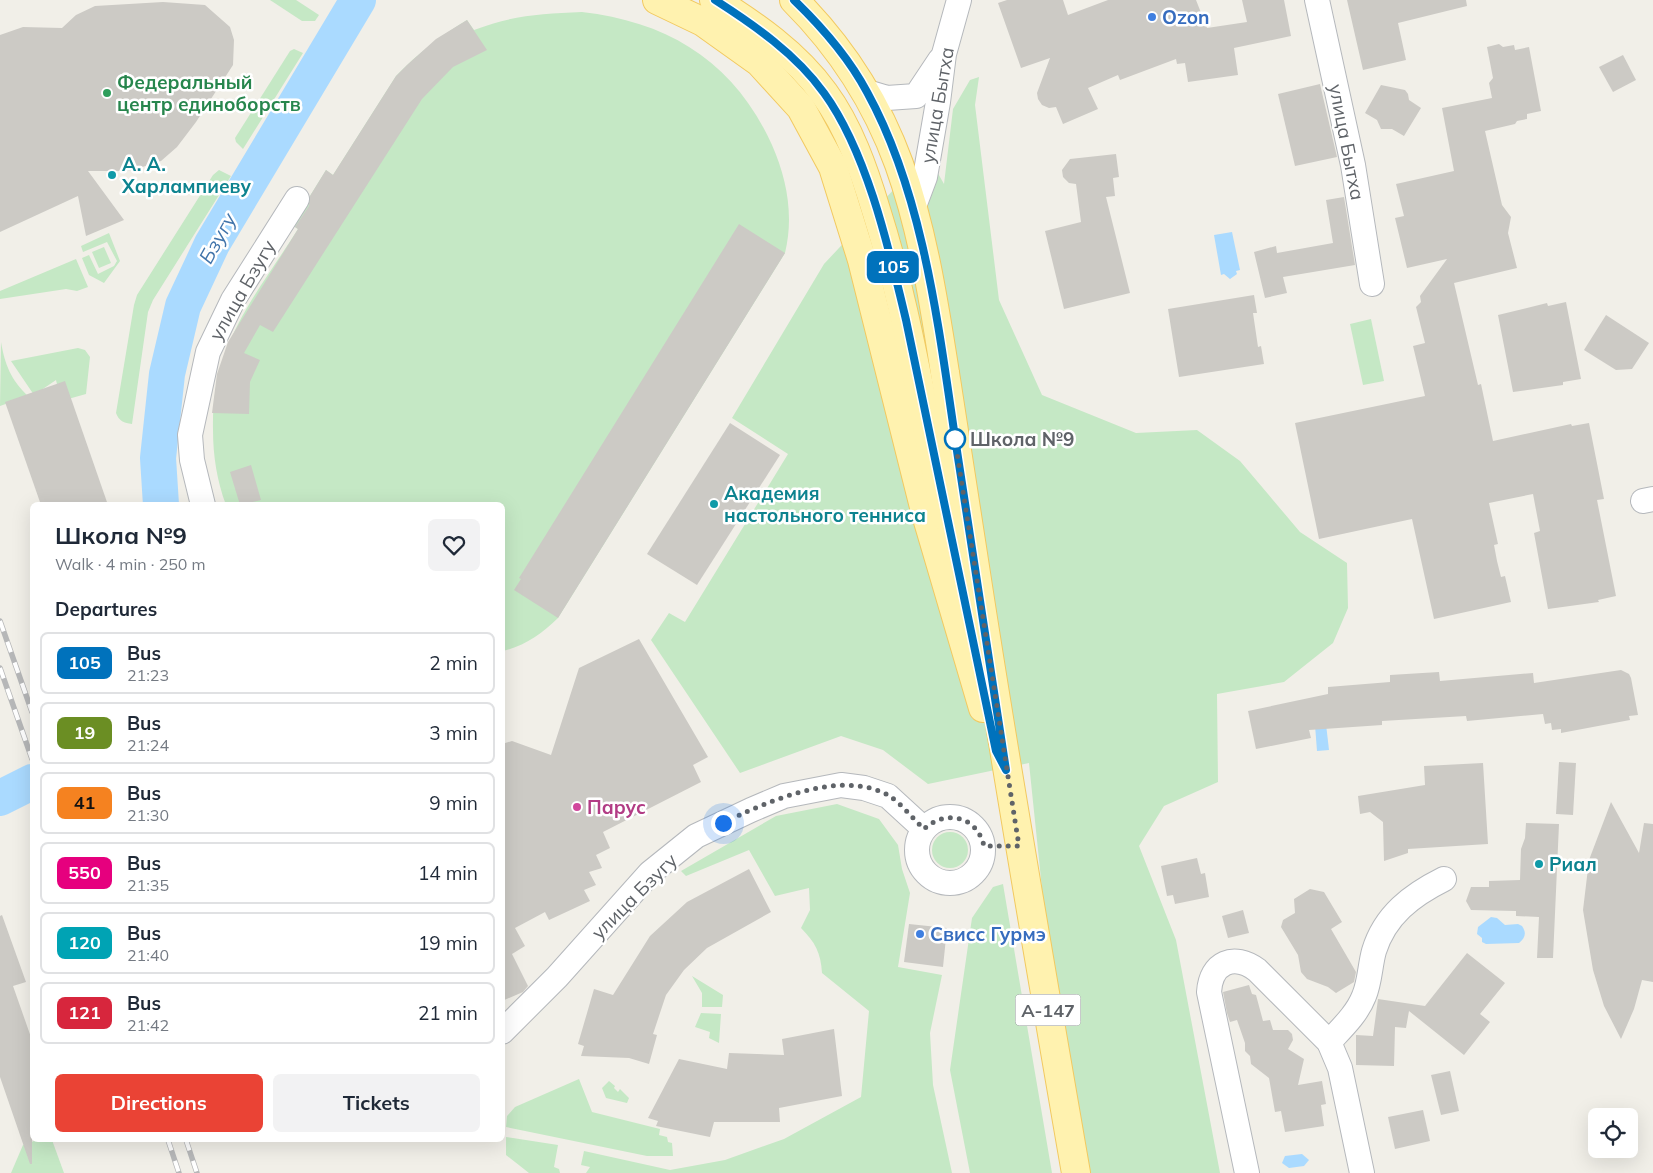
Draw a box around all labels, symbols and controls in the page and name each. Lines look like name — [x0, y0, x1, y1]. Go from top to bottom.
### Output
place label: Ozon — [1162, 5, 1209, 29]
marker: Ozon — [1146, 11, 1158, 23]
street label: улица Бытха — [915, 45, 959, 165]
place label: Федеральный центр единоборств — [117, 70, 301, 116]
street label: улица Бытха — [1324, 82, 1370, 202]
marker: Федеральный центр единоборств — [101, 87, 113, 99]
place label: А. А. Харлампиеву — [121, 152, 252, 198]
marker: А. А. Харлампиеву — [106, 169, 118, 181]
water label: Бзугу — [193, 207, 242, 268]
street label: улица Бзугу — [204, 236, 280, 344]
line badge: 105 — [864, 251, 922, 283]
text: 105 — [877, 255, 909, 278]
place label: Школа №9 — [970, 427, 1074, 451]
marker: Школа №9 — [944, 428, 966, 450]
place label: Академия настольного тенниса — [724, 481, 926, 527]
marker: Академия настольного тенниса — [708, 498, 720, 510]
button: heart — [428, 519, 480, 571]
text: Школа №9 — [55, 520, 187, 550]
text: Walk · 4 min · 250 m — [55, 554, 206, 574]
text: Departures — [55, 597, 157, 621]
text: Bus — [127, 641, 161, 665]
text: 105 — [68, 651, 101, 674]
text: 2 min — [429, 651, 478, 675]
text: 21:23 — [127, 665, 169, 685]
text: Bus — [127, 711, 161, 735]
text: 19 — [74, 721, 95, 744]
text: 3 min — [429, 721, 478, 745]
text: 21:24 — [127, 735, 169, 755]
text: Bus — [127, 781, 161, 805]
text: 41 — [74, 791, 95, 814]
text: 9 min — [429, 791, 478, 815]
place label: Парус — [587, 795, 646, 819]
marker: Парус — [571, 801, 583, 813]
text: 21:30 — [127, 805, 169, 825]
your location — [711, 811, 736, 836]
street label: улица Бзугу — [586, 848, 682, 944]
text: Bus — [127, 851, 161, 875]
place label: Риал — [1549, 852, 1597, 876]
marker: Риал — [1533, 858, 1545, 870]
text: 550 — [68, 861, 101, 884]
text: 14 min — [418, 861, 478, 885]
text: 21:35 — [127, 875, 169, 895]
text: Bus — [127, 921, 161, 945]
place label: Свисс Гурмэ — [930, 922, 1046, 946]
marker: Свисс Гурмэ — [914, 928, 926, 940]
text: 120 — [68, 931, 101, 954]
text: 19 min — [418, 931, 478, 955]
text: 21:40 — [127, 945, 169, 965]
text: Bus — [127, 991, 161, 1015]
road number: А-147 — [1016, 994, 1080, 1026]
text: 121 — [68, 1001, 101, 1024]
text: 21 min — [418, 1001, 478, 1025]
text: 21:42 — [127, 1015, 169, 1035]
button: Directions — [55, 1074, 263, 1132]
button: Tickets — [273, 1074, 480, 1132]
map controls — [1588, 1108, 1638, 1158]
button: locate — [1588, 1108, 1638, 1158]

